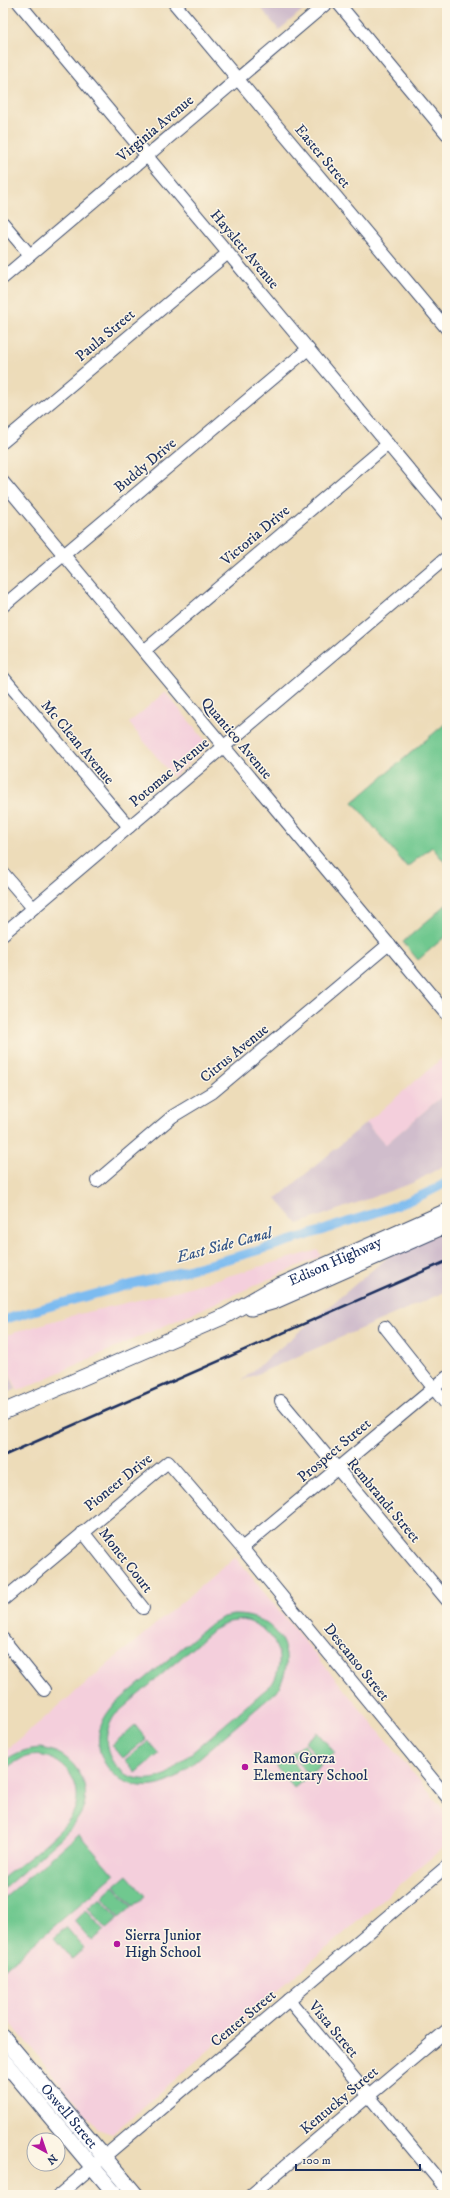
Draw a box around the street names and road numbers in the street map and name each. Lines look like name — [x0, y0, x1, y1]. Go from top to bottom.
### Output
street label: Virginia Avenue — [112, 91, 198, 167]
street label: Easter Street — [290, 121, 355, 192]
street label: Hayslett Avenue — [206, 206, 283, 293]
street label: Paula Street — [72, 305, 139, 366]
street label: Buddy Drive — [110, 434, 180, 497]
street label: Victoria Drive — [216, 501, 294, 570]
street label: Quantico Avenue — [197, 693, 276, 783]
street label: Mc Clean Avenue — [37, 696, 118, 788]
street label: Potomac Avenue — [126, 733, 213, 811]
street label: Citrus Avenue — [196, 1020, 272, 1087]
street label: Edison Highway — [286, 1232, 385, 1290]
street label: Prospect Street — [294, 1414, 375, 1487]
street label: Pioneer Drive — [80, 1449, 156, 1516]
street label: Rembrandt Street — [343, 1454, 425, 1547]
street label: Monet Court — [94, 1524, 157, 1597]
street label: Descanso Street — [320, 1620, 394, 1705]
street label: Center Street — [207, 1986, 280, 2051]
street label: Vista Street — [304, 1996, 363, 2062]
street label: Kentucky Street — [296, 2062, 382, 2139]
street label: Oswell Street — [36, 2080, 102, 2153]

